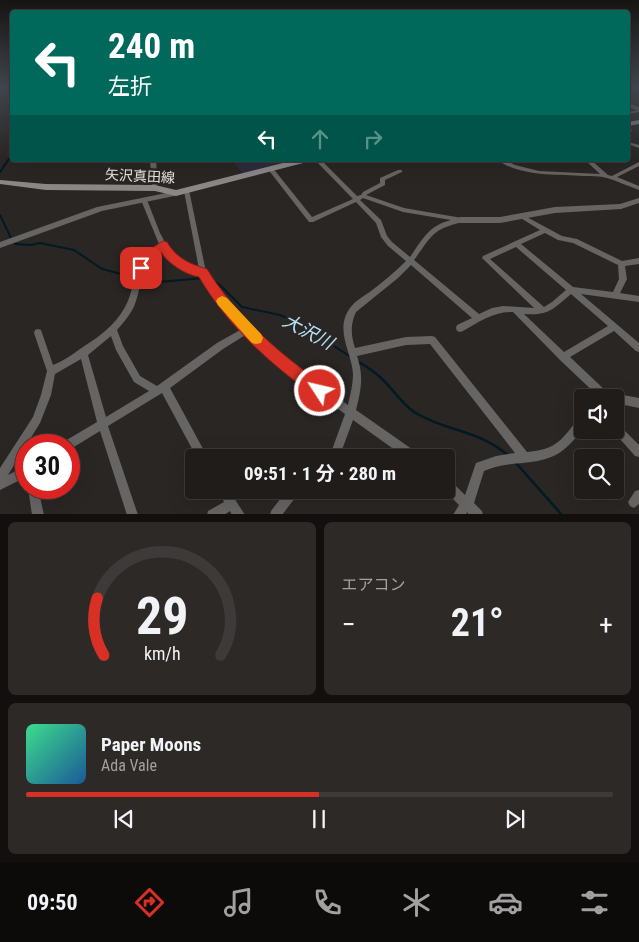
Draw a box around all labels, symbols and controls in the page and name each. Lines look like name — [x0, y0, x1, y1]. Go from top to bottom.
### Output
text: 240 m — [108, 26, 195, 67]
icon: left — [25, 30, 90, 95]
text: 左折 — [108, 74, 152, 99]
icon: left — [253, 125, 281, 153]
icon: ahead — [306, 125, 334, 153]
icon: right — [359, 125, 387, 153]
street label: 矢沢真田線 — [105, 166, 175, 186]
pin — [120, 247, 162, 289]
icon: arrive — [127, 254, 155, 282]
water label: 大沢川 — [279, 310, 339, 354]
position arrow — [293, 364, 345, 416]
map controls — [574, 389, 624, 499]
button: sound — [574, 389, 624, 439]
speed limit sign: 30 — [15, 434, 80, 499]
button: search — [574, 449, 624, 499]
text: 09:51 · 1 分 · 280 m — [244, 462, 396, 485]
text: エアコン — [342, 575, 406, 594]
text: 29 — [135, 586, 188, 647]
text: 21° — [451, 601, 504, 645]
text: − — [342, 608, 356, 641]
text: + — [599, 608, 613, 641]
text: km/h — [143, 643, 180, 664]
text: Paper Moons — [101, 733, 201, 756]
text: Ada Vale — [101, 756, 157, 775]
icon: previous — [110, 805, 138, 833]
icon: pause — [305, 805, 333, 833]
icon: next — [501, 805, 529, 833]
icon: directions — [132, 885, 167, 920]
icon: music — [221, 885, 256, 920]
icon: phone — [310, 885, 345, 920]
icon: climate — [399, 885, 434, 920]
icon: car — [488, 885, 523, 920]
icon: filters — [577, 885, 612, 920]
text: 09:50 — [27, 890, 78, 915]

